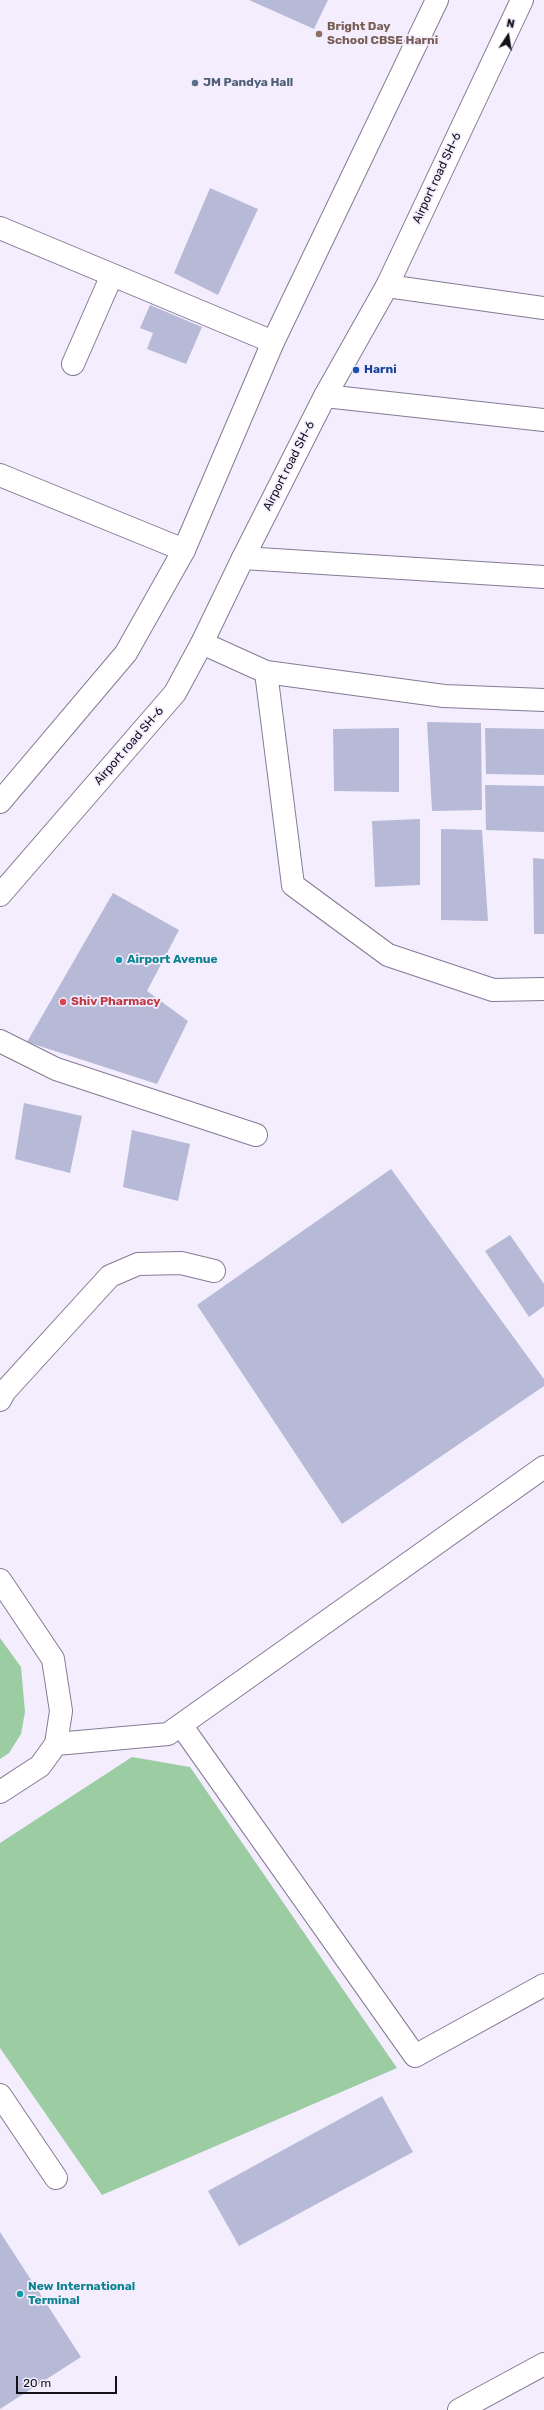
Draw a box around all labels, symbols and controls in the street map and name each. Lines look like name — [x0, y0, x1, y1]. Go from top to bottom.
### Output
north arrow — [488, 16, 528, 56]
text: N — [505, 17, 516, 31]
place label: Bright Day School CBSE Harni — [327, 20, 438, 48]
marker: Bright Day School CBSE Harni — [314, 29, 324, 39]
place label: JM Pandya Hall — [203, 76, 293, 90]
marker: JM Pandya Hall — [190, 78, 200, 88]
street label: Airport road SH-6 — [410, 130, 464, 226]
place label: Harni — [364, 363, 397, 377]
marker: Harni — [351, 365, 361, 375]
street label: Airport road SH-6 — [260, 419, 318, 513]
street label: Airport road SH-6 — [91, 704, 167, 788]
place label: Airport Avenue — [127, 953, 218, 967]
marker: Airport Avenue — [114, 955, 124, 965]
place label: Shiv Pharmacy — [71, 995, 160, 1009]
marker: Shiv Pharmacy — [58, 997, 68, 1007]
place label: New International Terminal — [28, 2280, 135, 2308]
marker: New International Terminal — [15, 2289, 25, 2299]
scale bar — [18, 2368, 119, 2394]
text: 20 m — [23, 2376, 51, 2390]

